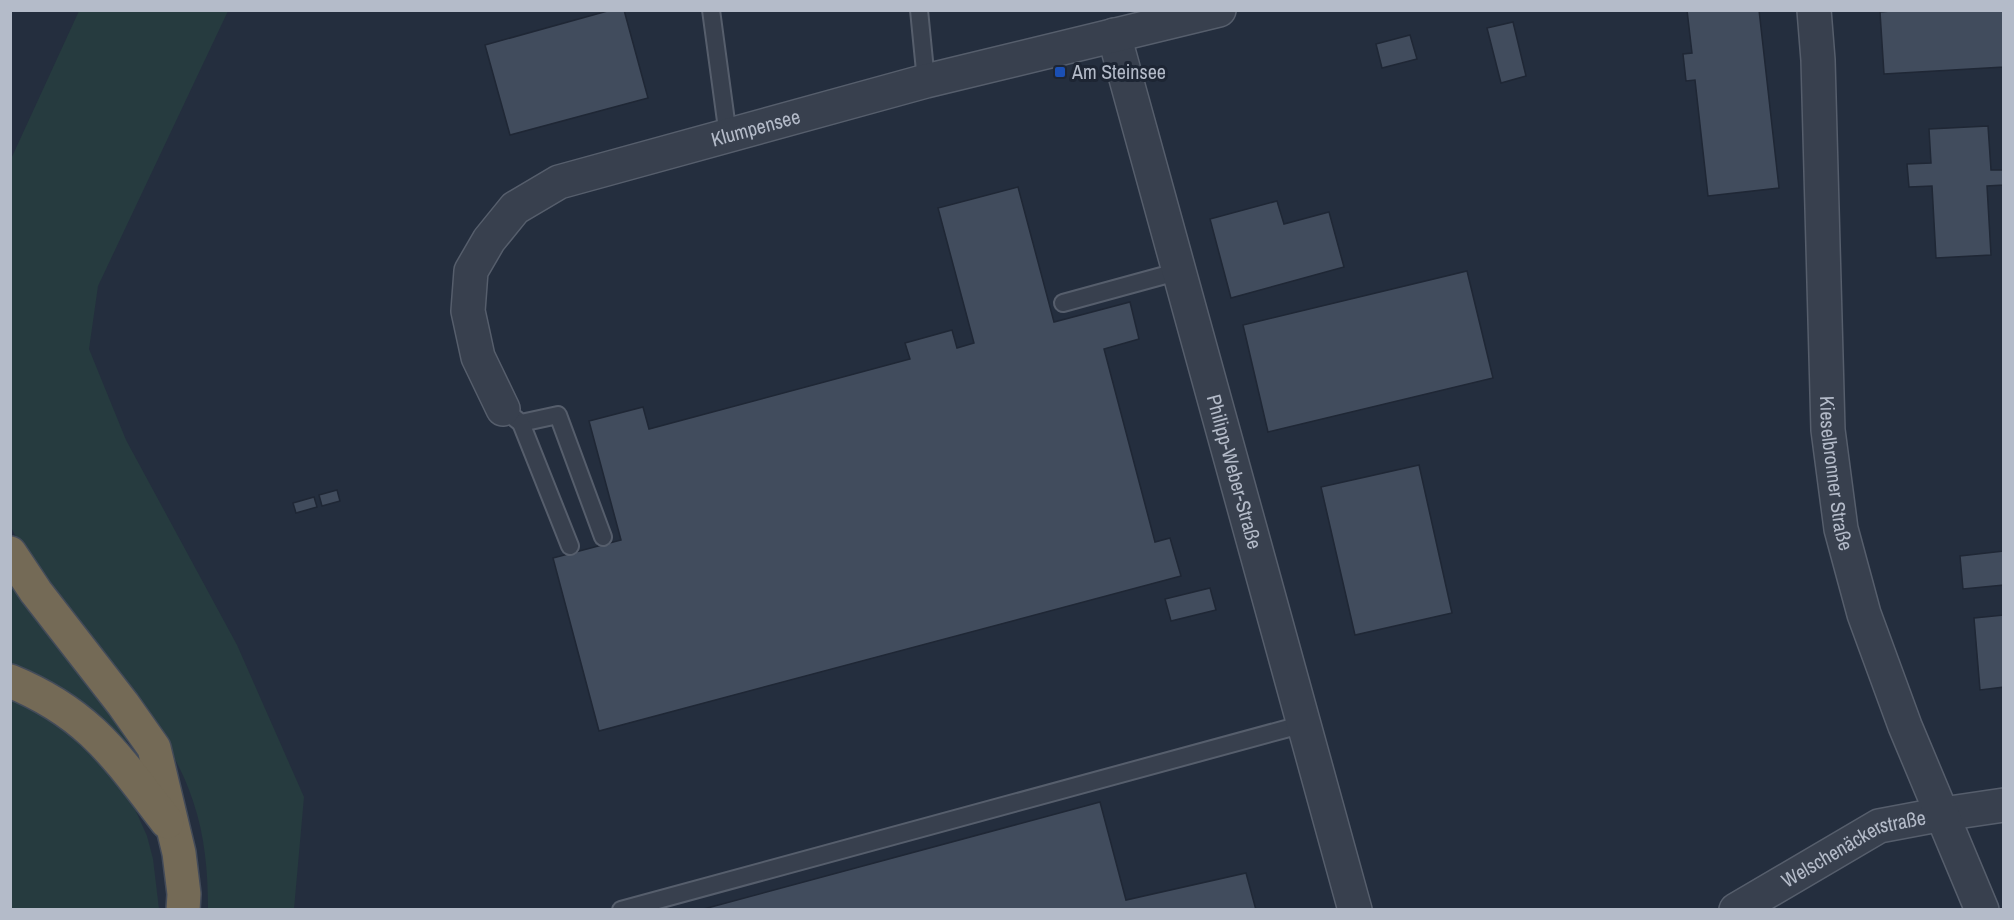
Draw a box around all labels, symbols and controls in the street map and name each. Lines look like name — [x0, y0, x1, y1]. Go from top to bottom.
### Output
place label: Am Steinsee — [1071, 58, 1166, 85]
marker: Am Steinsee — [1053, 65, 1067, 79]
street label: Klumpensee — [708, 102, 803, 153]
street label: Philipp-Weber-Straße — [1201, 391, 1269, 552]
street label: Kieselbronner Straße — [1814, 395, 1860, 553]
street label: Welschenäckerstraße — [1776, 804, 1928, 893]

